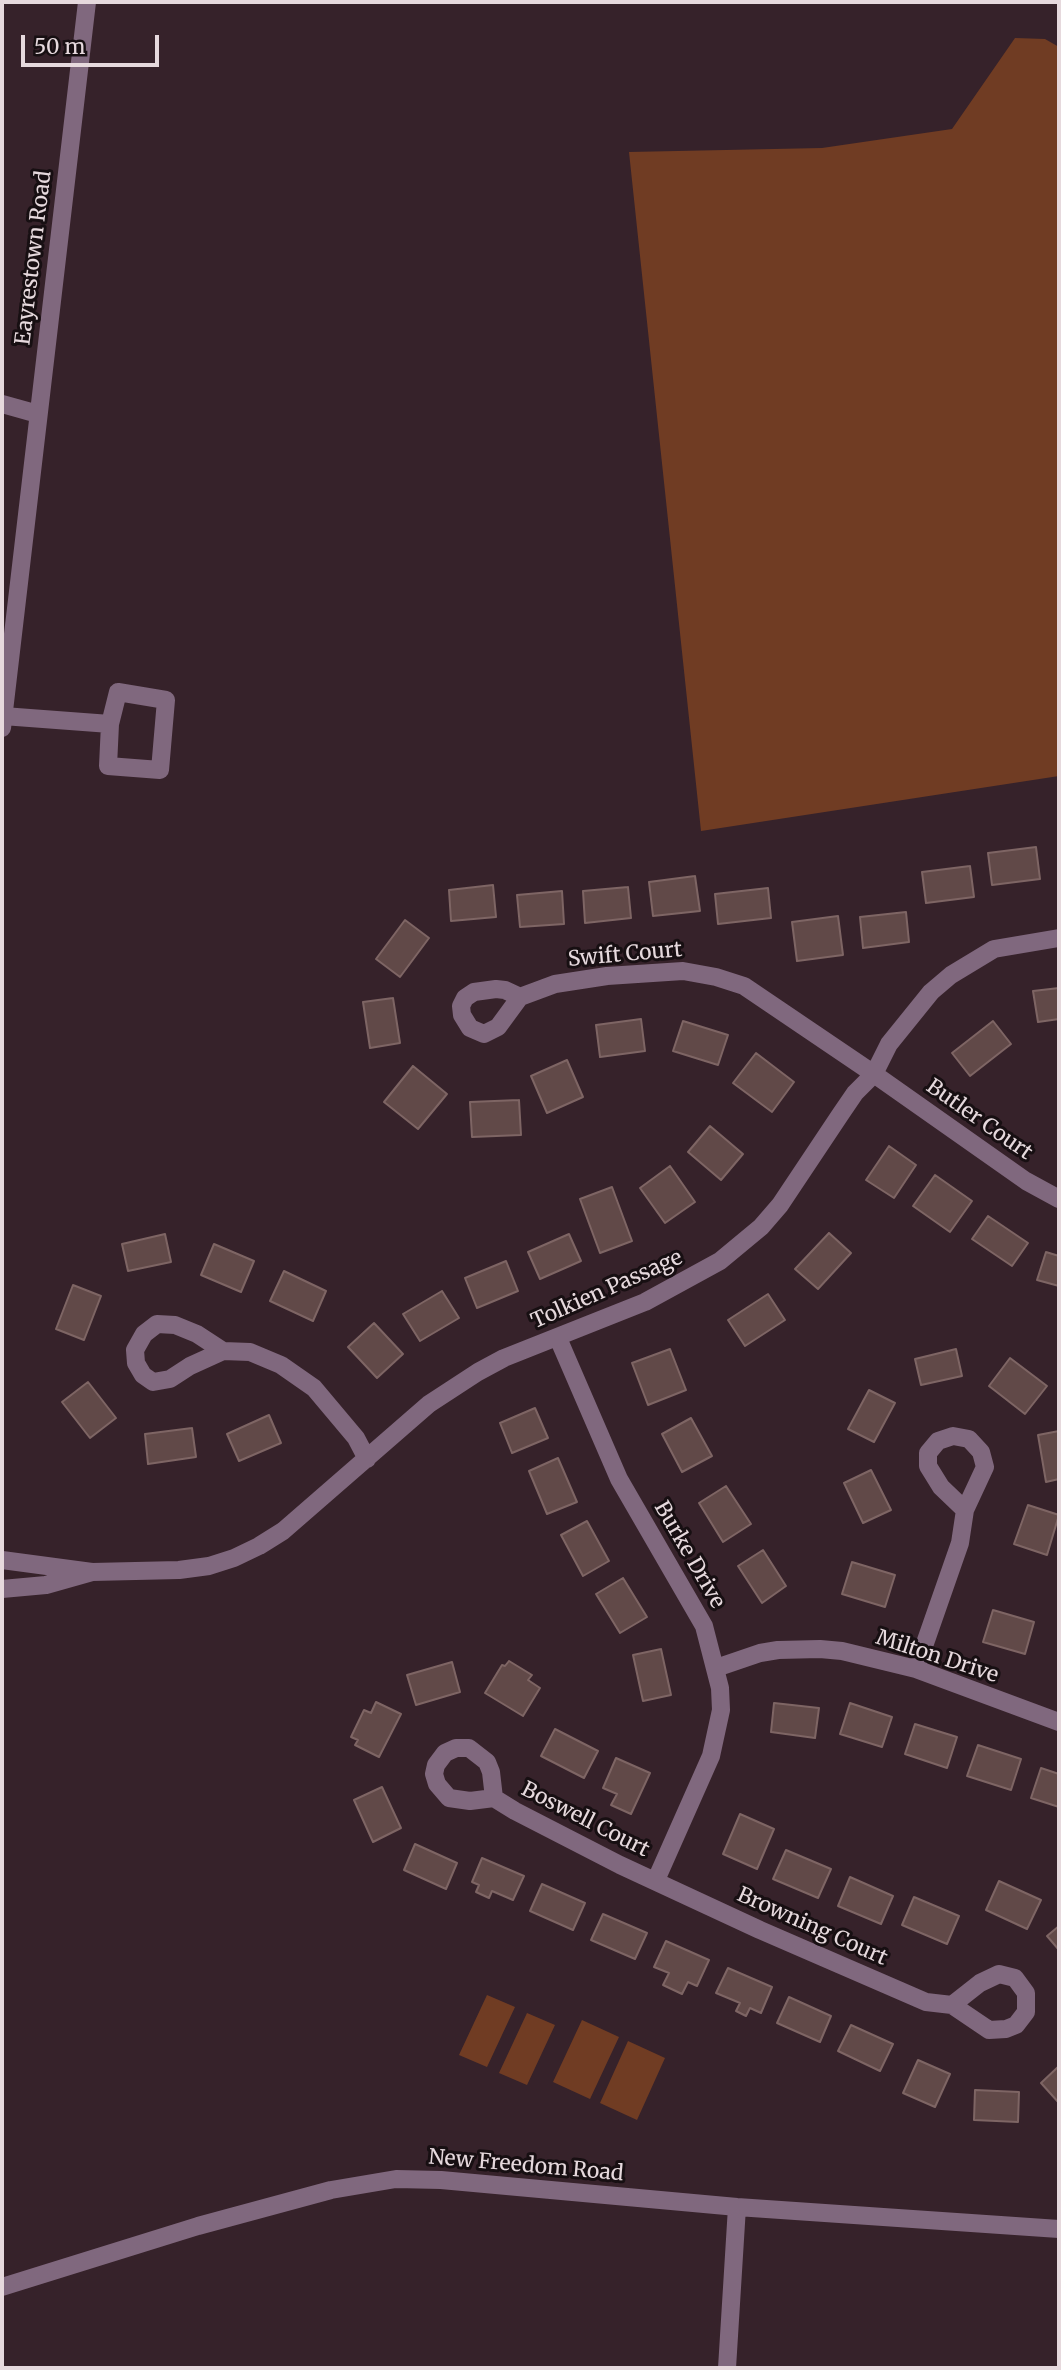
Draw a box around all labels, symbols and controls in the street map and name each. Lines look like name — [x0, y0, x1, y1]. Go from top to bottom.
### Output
scale bar — [24, 21, 163, 65]
text: 50 m — [34, 33, 85, 60]
street label: Eayrestown Road — [11, 169, 57, 347]
street label: Swift Court — [567, 937, 683, 973]
street label: Butler Court — [921, 1074, 1037, 1166]
street label: Tolkien Passage — [528, 1245, 686, 1335]
street label: Burke Drive — [648, 1497, 730, 1613]
street label: Milton Drive — [873, 1625, 1001, 1689]
street label: Boswell Court — [517, 1777, 653, 1863]
street label: Browning Court — [733, 1883, 891, 1971]
street label: New Freedom Road — [427, 2145, 625, 2187]

